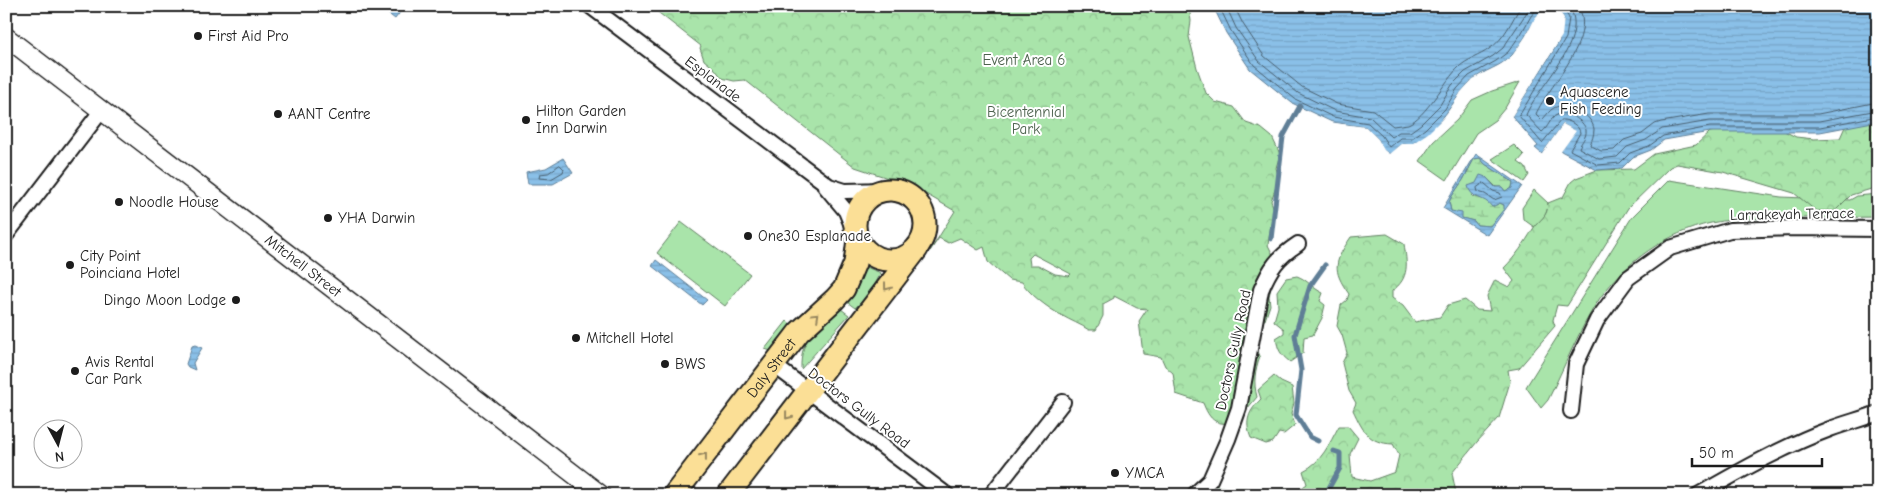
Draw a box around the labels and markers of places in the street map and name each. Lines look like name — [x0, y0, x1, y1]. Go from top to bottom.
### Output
place label: First Aid Pro — [208, 27, 289, 45]
marker: First Aid Pro — [192, 30, 204, 42]
place label: Aquascene Fish Feeding — [1560, 83, 1642, 118]
marker: Aquascene Fish Feeding — [1544, 95, 1556, 107]
place label: Hilton Garden Inn Darwin — [536, 102, 626, 137]
place label: AANT Centre — [288, 105, 371, 123]
marker: AANT Centre — [272, 108, 284, 120]
marker: Hilton Garden Inn Darwin — [520, 114, 532, 126]
place label: Noodle House — [129, 193, 219, 211]
marker: Noodle House — [113, 196, 125, 208]
place label: YHA Darwin — [338, 209, 415, 227]
marker: YHA Darwin — [322, 212, 334, 224]
place label: One30 Esplanade — [758, 227, 871, 245]
marker: One30 Esplanade — [742, 230, 754, 242]
place label: City Point Poinciana Hotel — [80, 247, 180, 282]
marker: City Point Poinciana Hotel — [64, 259, 76, 271]
place label: Dingo Moon Lodge — [104, 291, 226, 309]
marker: Dingo Moon Lodge — [230, 294, 242, 306]
place label: Mitchell Hotel — [586, 329, 674, 347]
marker: Mitchell Hotel — [570, 332, 582, 344]
place label: Avis Rental Car Park — [85, 353, 154, 388]
place label: BWS — [675, 355, 706, 373]
marker: BWS — [659, 358, 671, 370]
marker: Avis Rental Car Park — [69, 365, 81, 377]
place label: YMCA — [1125, 464, 1165, 482]
marker: YMCA — [1109, 467, 1121, 479]

